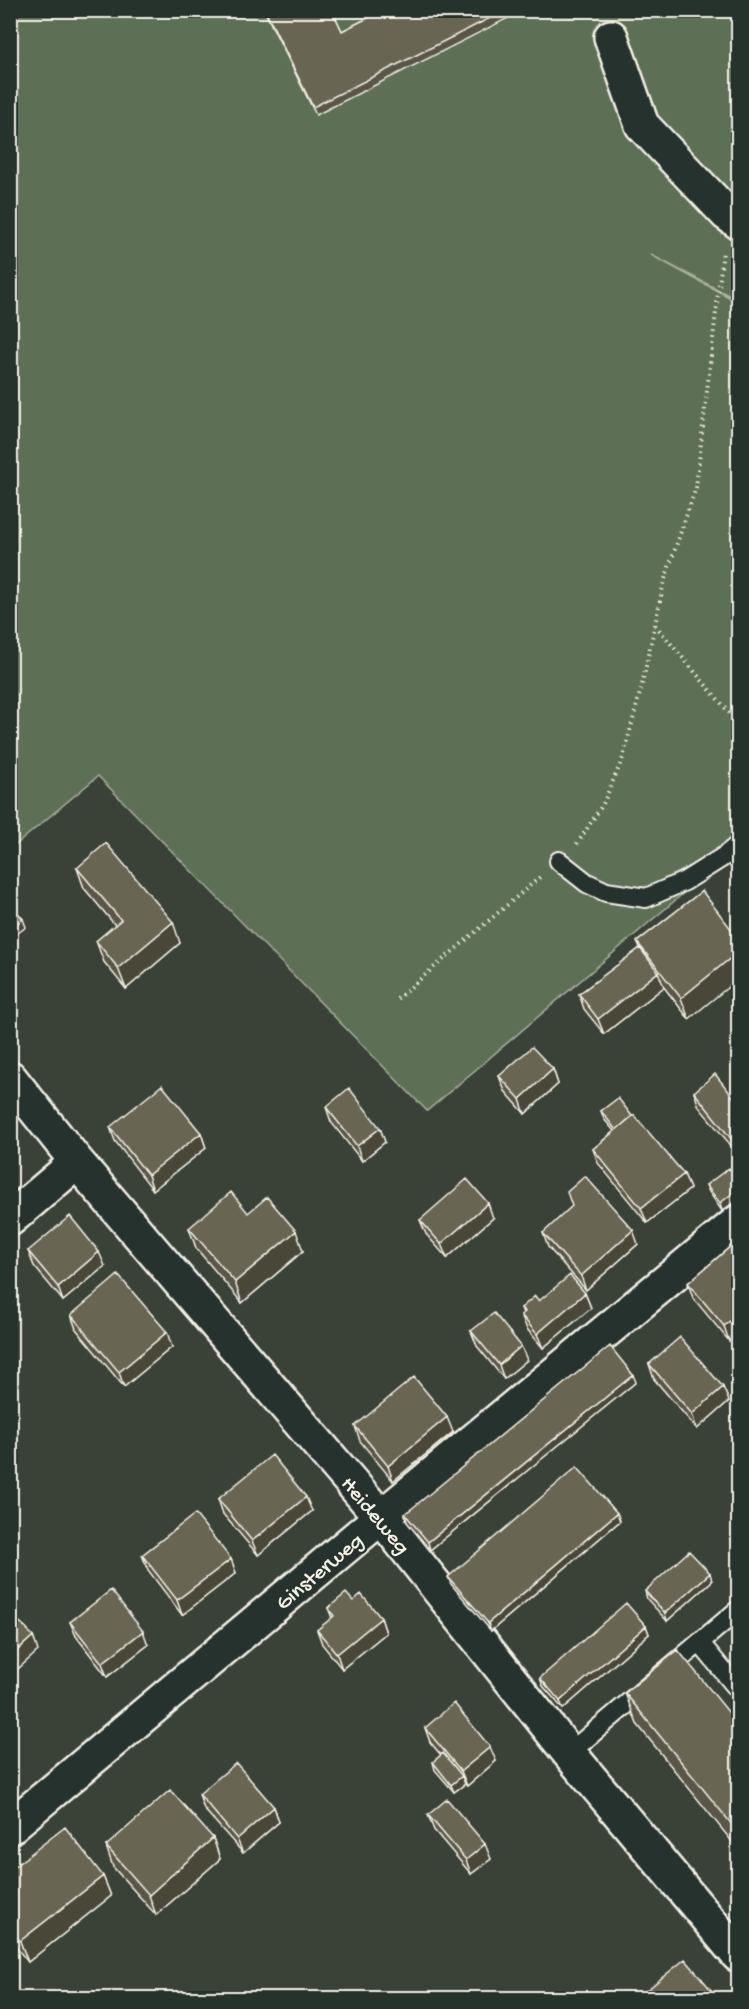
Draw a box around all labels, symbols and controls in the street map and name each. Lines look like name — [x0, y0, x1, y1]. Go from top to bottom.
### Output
street label: Heideweg — [334, 1472, 414, 1561]
street label: Ginsterweg — [272, 1529, 370, 1617]

